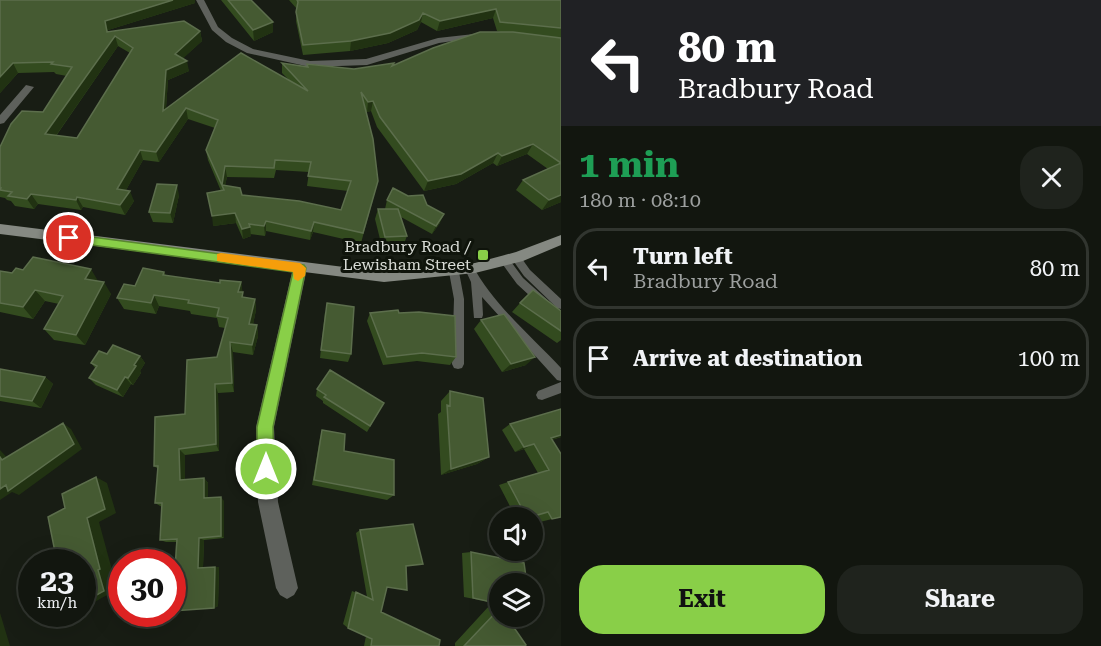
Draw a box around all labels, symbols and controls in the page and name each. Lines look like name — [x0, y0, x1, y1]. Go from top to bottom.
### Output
text: 80 m — [678, 23, 776, 72]
icon: left — [579, 24, 657, 102]
text: Bradbury Road — [678, 73, 874, 105]
text: 1 min — [579, 144, 679, 186]
button: close — [1020, 146, 1083, 209]
text: 180 m · 08:10 — [579, 188, 701, 212]
pin — [43, 212, 94, 263]
icon: arrive — [52, 221, 85, 254]
place label: Bradbury Road / Lewisham Street — [343, 237, 472, 274]
text: Turn left — [633, 244, 733, 269]
marker: Bradbury Road / Lewisham Street — [476, 248, 490, 262]
icon: left — [582, 252, 615, 285]
text: 80 m — [1030, 256, 1080, 281]
text: Bradbury Road — [633, 269, 778, 293]
icon: arrive — [582, 342, 615, 375]
text: Arrive at destination — [633, 346, 862, 371]
text: 100 m — [1017, 346, 1080, 371]
position arrow — [234, 437, 298, 501]
map controls — [489, 507, 543, 627]
button: sound — [489, 507, 543, 561]
speed limit sign: 30 — [108, 549, 186, 627]
text: 23 — [40, 563, 74, 598]
button: Exit — [579, 565, 825, 634]
button: Share — [837, 565, 1083, 634]
button: layers — [489, 573, 543, 627]
text: km/h — [37, 594, 77, 612]

